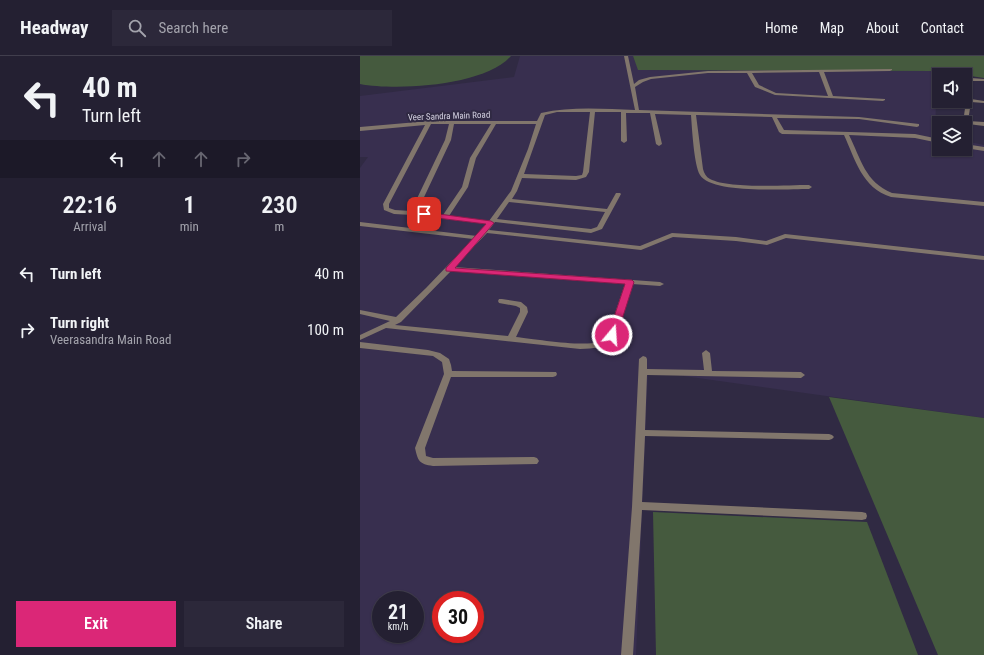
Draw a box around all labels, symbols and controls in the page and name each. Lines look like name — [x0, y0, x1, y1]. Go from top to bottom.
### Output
search box — [112, 10, 392, 46]
text: Headway — [20, 16, 88, 39]
icon: search — [126, 17, 148, 39]
text: Search here — [158, 19, 228, 37]
text: Home — [765, 20, 798, 36]
text: Map — [820, 20, 844, 36]
text: About — [866, 20, 899, 36]
text: Contact — [921, 20, 964, 36]
map controls — [932, 68, 972, 156]
button: sound — [932, 68, 972, 108]
text: 40 m — [82, 71, 138, 104]
icon: left — [16, 72, 68, 124]
text: Turn left — [82, 105, 141, 126]
street label: Veer Sandra Main Road — [408, 110, 490, 122]
button: layers — [932, 116, 972, 156]
icon: left — [106, 148, 128, 170]
icon: ahead — [148, 148, 170, 170]
icon: ahead — [190, 148, 212, 170]
icon: right — [232, 148, 254, 170]
text: 22:16 — [63, 191, 117, 219]
text: 1 — [183, 191, 195, 219]
text: 230 — [261, 191, 297, 219]
pin — [407, 197, 441, 231]
icon: arrive — [413, 203, 435, 225]
text: Arrival — [73, 219, 106, 234]
text: min — [180, 219, 199, 234]
text: m — [274, 219, 284, 234]
icon: left — [16, 263, 38, 285]
text: Turn left — [50, 265, 101, 283]
text: 40 m — [314, 265, 344, 283]
text: Turn right — [50, 314, 109, 332]
position arrow — [591, 314, 633, 356]
icon: right — [16, 319, 38, 341]
text: 100 m — [307, 321, 344, 339]
text: Veerasandra Main Road — [50, 332, 171, 347]
speed limit sign: 30 — [432, 591, 484, 643]
text: 21 — [388, 600, 408, 624]
button: Exit — [16, 601, 176, 647]
button: Share — [184, 601, 344, 647]
text: km/h — [388, 621, 408, 632]

